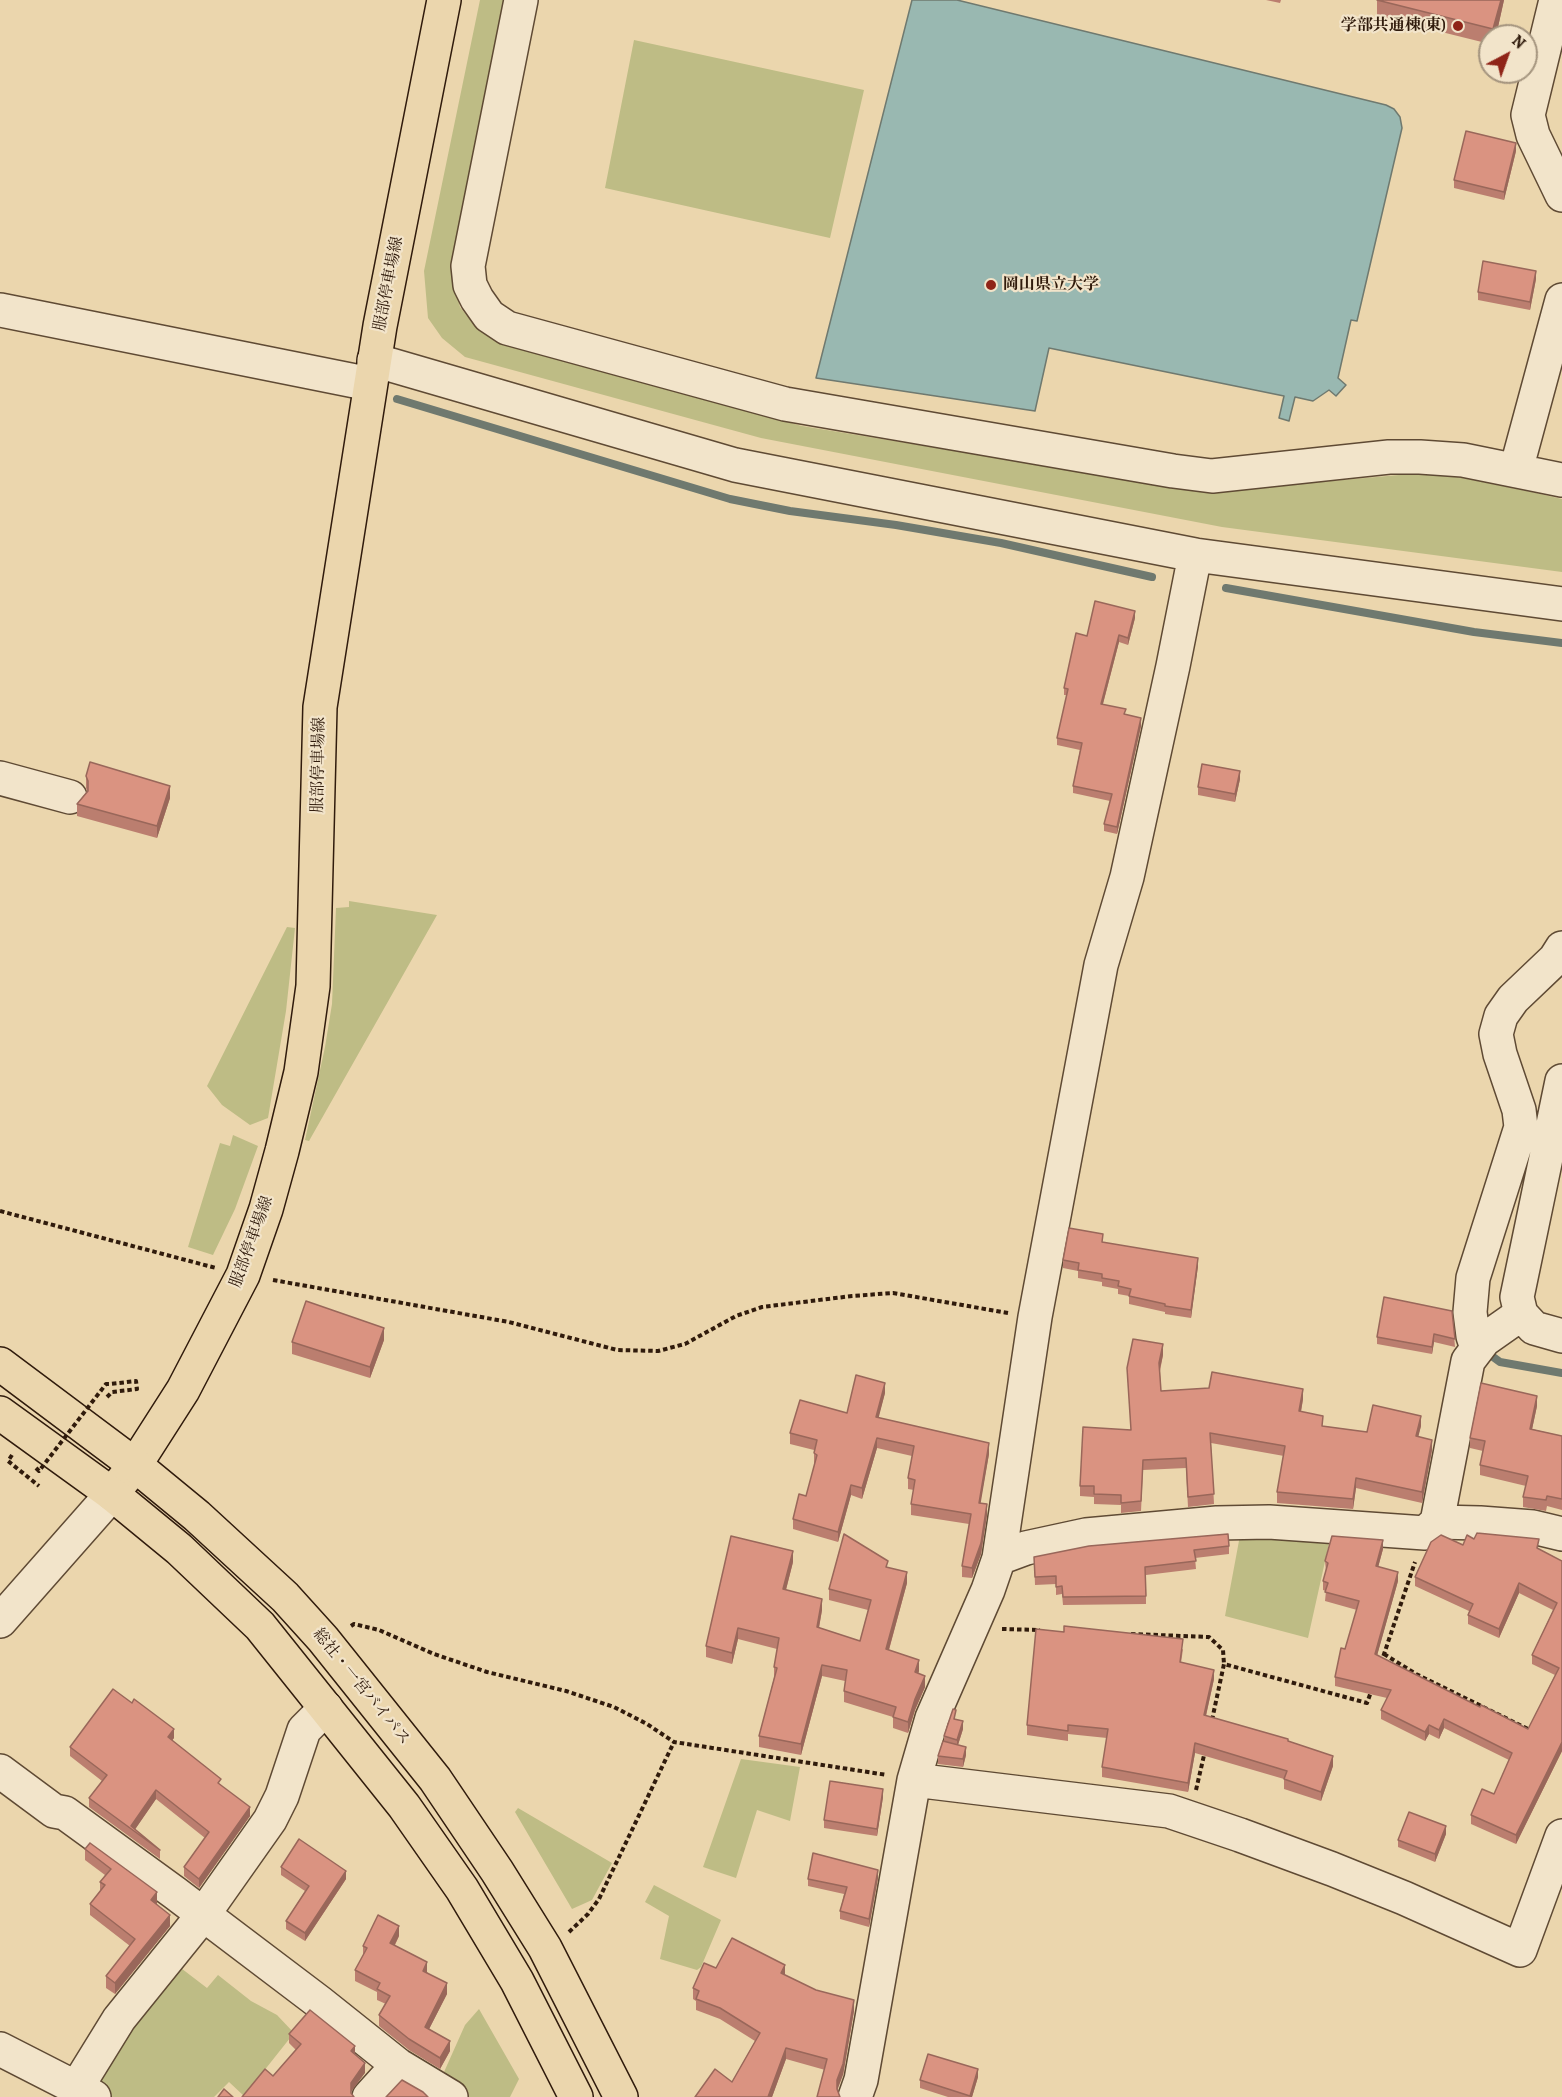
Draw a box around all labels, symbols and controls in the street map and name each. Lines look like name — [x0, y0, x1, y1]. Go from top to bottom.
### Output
place label: 学部共通棟(東) — [1341, 16, 1446, 36]
marker: 学部共通棟(東) — [1451, 19, 1465, 33]
north arrow — [1478, 24, 1538, 84]
text: N — [1507, 30, 1530, 54]
street label: 服部停車場線 — [370, 235, 408, 333]
place label: 岡山県立大学 — [1003, 275, 1099, 295]
marker: 岡山県立大学 — [984, 278, 998, 292]
street label: 服部停車場線 — [309, 717, 329, 813]
street label: 服部停車場線 — [227, 1194, 277, 1290]
street label: 総社・一宮バイパス — [308, 1625, 414, 1749]

